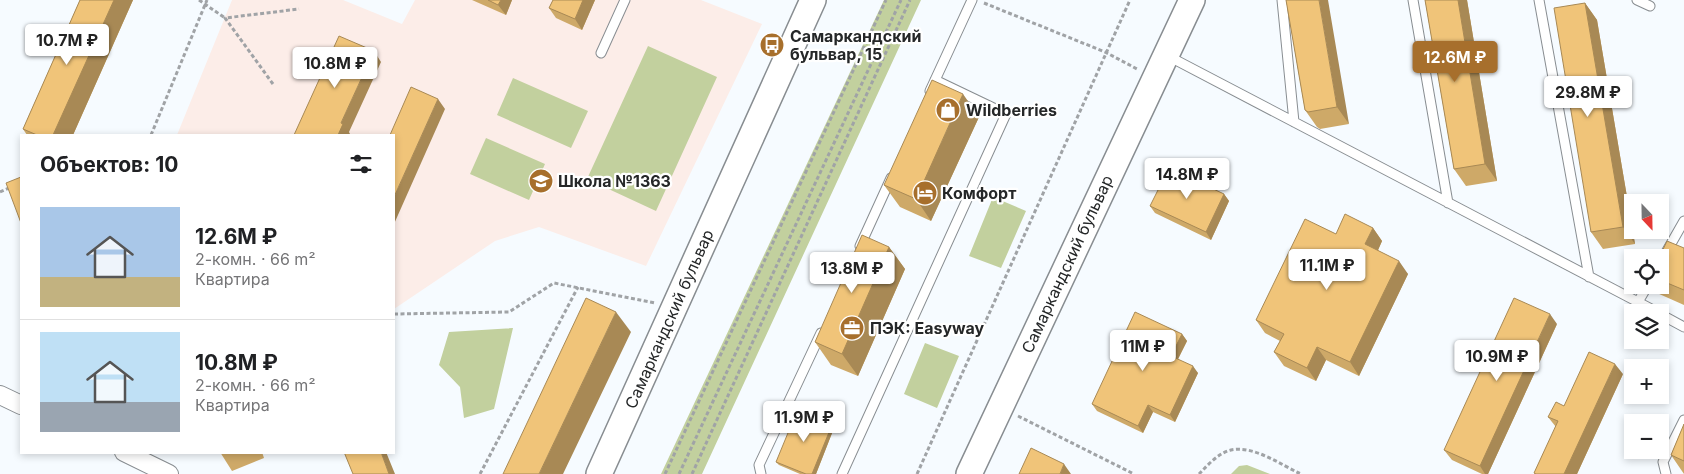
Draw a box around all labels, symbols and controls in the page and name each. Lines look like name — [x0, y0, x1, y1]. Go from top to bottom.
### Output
pin: 10.7M ₽ — [21, 23, 113, 66]
place label: Самаркандский бульвар, 15 — [790, 26, 921, 64]
text: 10.7M ₽ — [36, 30, 98, 50]
bus stop icon: Самаркандский бульвар, 15 — [759, 32, 785, 58]
pin: 12.6M ₽ — [1409, 41, 1501, 83]
pin: 10.8M ₽ — [289, 46, 381, 89]
text: 12.6M ₽ — [1424, 47, 1486, 67]
text: 10.8M ₽ — [303, 53, 367, 73]
pin: 29.8M ₽ — [1542, 76, 1634, 118]
text: 29.8M ₽ — [1555, 82, 1621, 102]
shop icon: Wildberries — [935, 97, 961, 123]
place label: Wildberries — [966, 100, 1057, 120]
icon: filters — [347, 150, 375, 178]
text: Объектов: 10 — [40, 152, 178, 177]
pin: 14.8M ₽ — [1141, 158, 1233, 200]
text: 14.8M ₽ — [1155, 164, 1219, 184]
school or university icon: Школа №1363 — [528, 168, 554, 194]
place label: Школа №1363 — [558, 171, 671, 191]
street label: Самаркандский бульвар — [1017, 172, 1117, 356]
hotel icon: Комфорт — [912, 180, 938, 206]
place label: Комфорт — [942, 183, 1016, 203]
north arrow — [1624, 194, 1669, 239]
map controls — [1624, 194, 1669, 459]
text: 12.6M ₽ — [195, 224, 277, 249]
street label: Самаркандский бульвар — [620, 226, 718, 412]
icon: home — [80, 227, 140, 287]
pin: 11.1M ₽ — [1281, 248, 1373, 291]
text: 2-комн. · 66 m² — [195, 249, 315, 269]
button: locate — [1624, 249, 1669, 294]
pin: 13.8M ₽ — [806, 252, 898, 294]
text: 11.1M ₽ — [1299, 255, 1355, 275]
text: 13.8M ₽ — [821, 258, 883, 278]
text: Квартира — [195, 269, 270, 289]
button: layers — [1624, 304, 1669, 349]
office icon: ПЭК: Easyway — [839, 315, 865, 341]
place label: ПЭК: Easyway — [870, 318, 985, 338]
pin: 11M ₽ — [1108, 330, 1178, 372]
text: 11M ₽ — [1121, 336, 1165, 356]
pin: 10.9M ₽ — [1451, 340, 1543, 382]
text: 10.9M ₽ — [1465, 346, 1529, 366]
text: 10.8M ₽ — [195, 350, 278, 375]
icon: home — [80, 352, 140, 412]
button: + — [1624, 359, 1669, 404]
text: 2-комн. · 66 m² — [195, 375, 315, 395]
text: Квартира — [195, 395, 270, 415]
pin: 11.9M ₽ — [758, 400, 850, 443]
text: 11.9M ₽ — [774, 407, 834, 427]
button: − — [1624, 414, 1669, 459]

